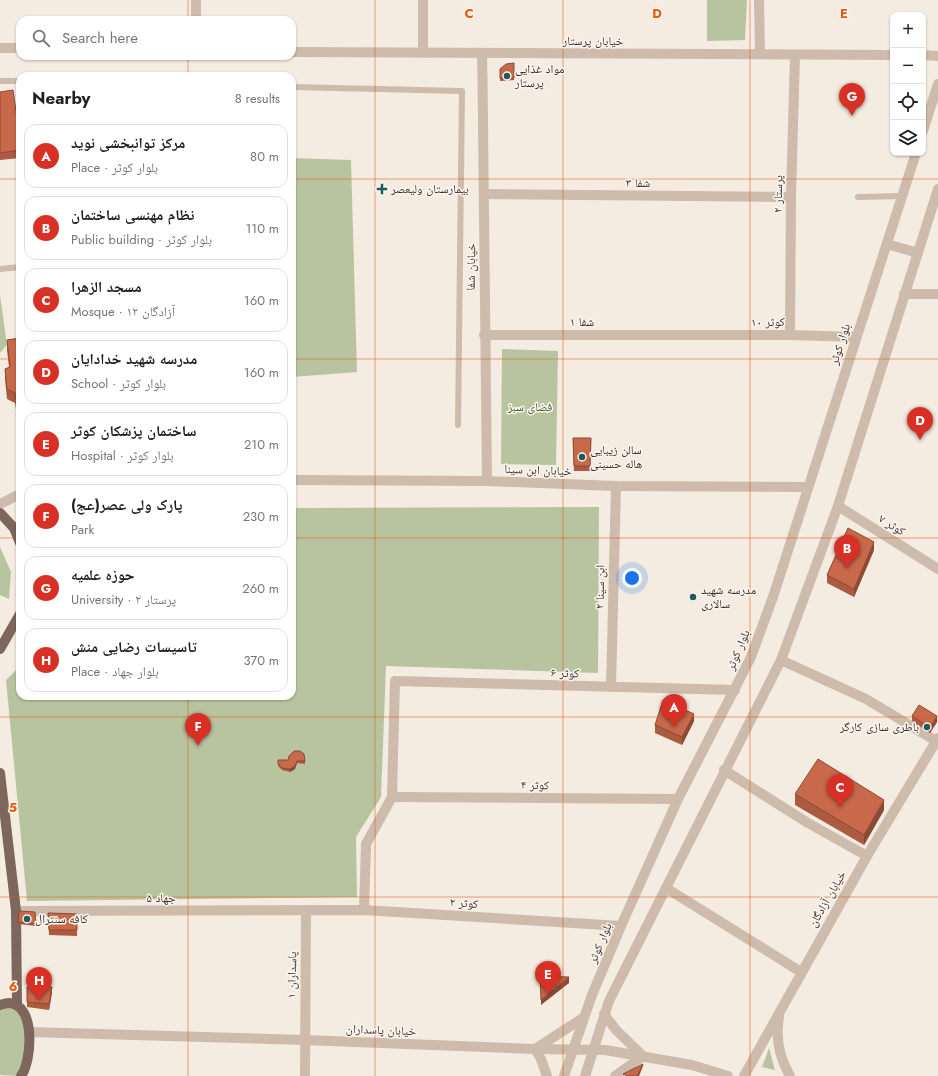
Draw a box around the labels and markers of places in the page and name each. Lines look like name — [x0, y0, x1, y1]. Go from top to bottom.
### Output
place label: مواد غذایی پرستار — [514, 60, 564, 92]
marker: مواد غذایی پرستار — [502, 71, 512, 81]
pin: G — [839, 83, 865, 116]
place label: بیمارستان ولیعصر — [390, 180, 469, 198]
marker: بیمارستان ولیعصر — [376, 183, 388, 195]
pin: D — [907, 407, 933, 440]
place label: سالن زیبایی هاله حسینی — [590, 441, 642, 473]
marker: سالن زیبایی هاله حسینی — [577, 452, 587, 462]
pin: B — [834, 535, 860, 568]
place label: مدرسه شهید سالاری — [701, 581, 756, 613]
marker: مدرسه شهید سالاری — [688, 592, 698, 602]
pin: A — [661, 694, 687, 727]
pin: F — [185, 713, 211, 746]
place label: باطری سازی کارگر — [839, 718, 919, 736]
marker: باطری سازی کارگر — [922, 722, 932, 732]
pin: C — [827, 774, 853, 807]
place label: کافه سنترال — [35, 910, 88, 928]
marker: کافه سنترال — [22, 914, 32, 924]
pin: E — [535, 961, 561, 994]
pin: H — [26, 967, 52, 1000]

